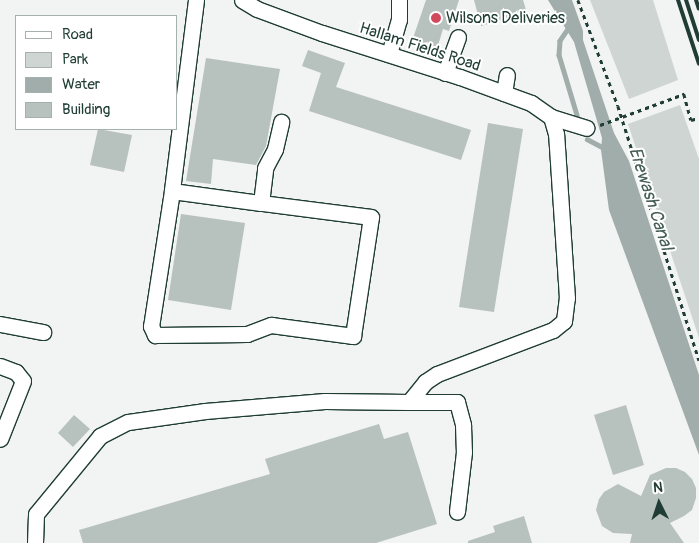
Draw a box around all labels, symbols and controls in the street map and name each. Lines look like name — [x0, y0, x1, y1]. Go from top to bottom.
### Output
place label: Wilsons Deliveries — [446, 8, 565, 28]
marker: Wilsons Deliveries — [430, 12, 442, 24]
legend — [15, 15, 178, 130]
street label: Hallam Fields Road — [357, 18, 483, 76]
text: Road — [62, 25, 93, 44]
text: Park — [62, 50, 88, 69]
text: Water — [62, 75, 100, 94]
text: Building — [62, 100, 110, 119]
water label: Erewash Canal — [623, 145, 677, 253]
north arrow — [634, 478, 684, 528]
text: N — [653, 479, 663, 496]

